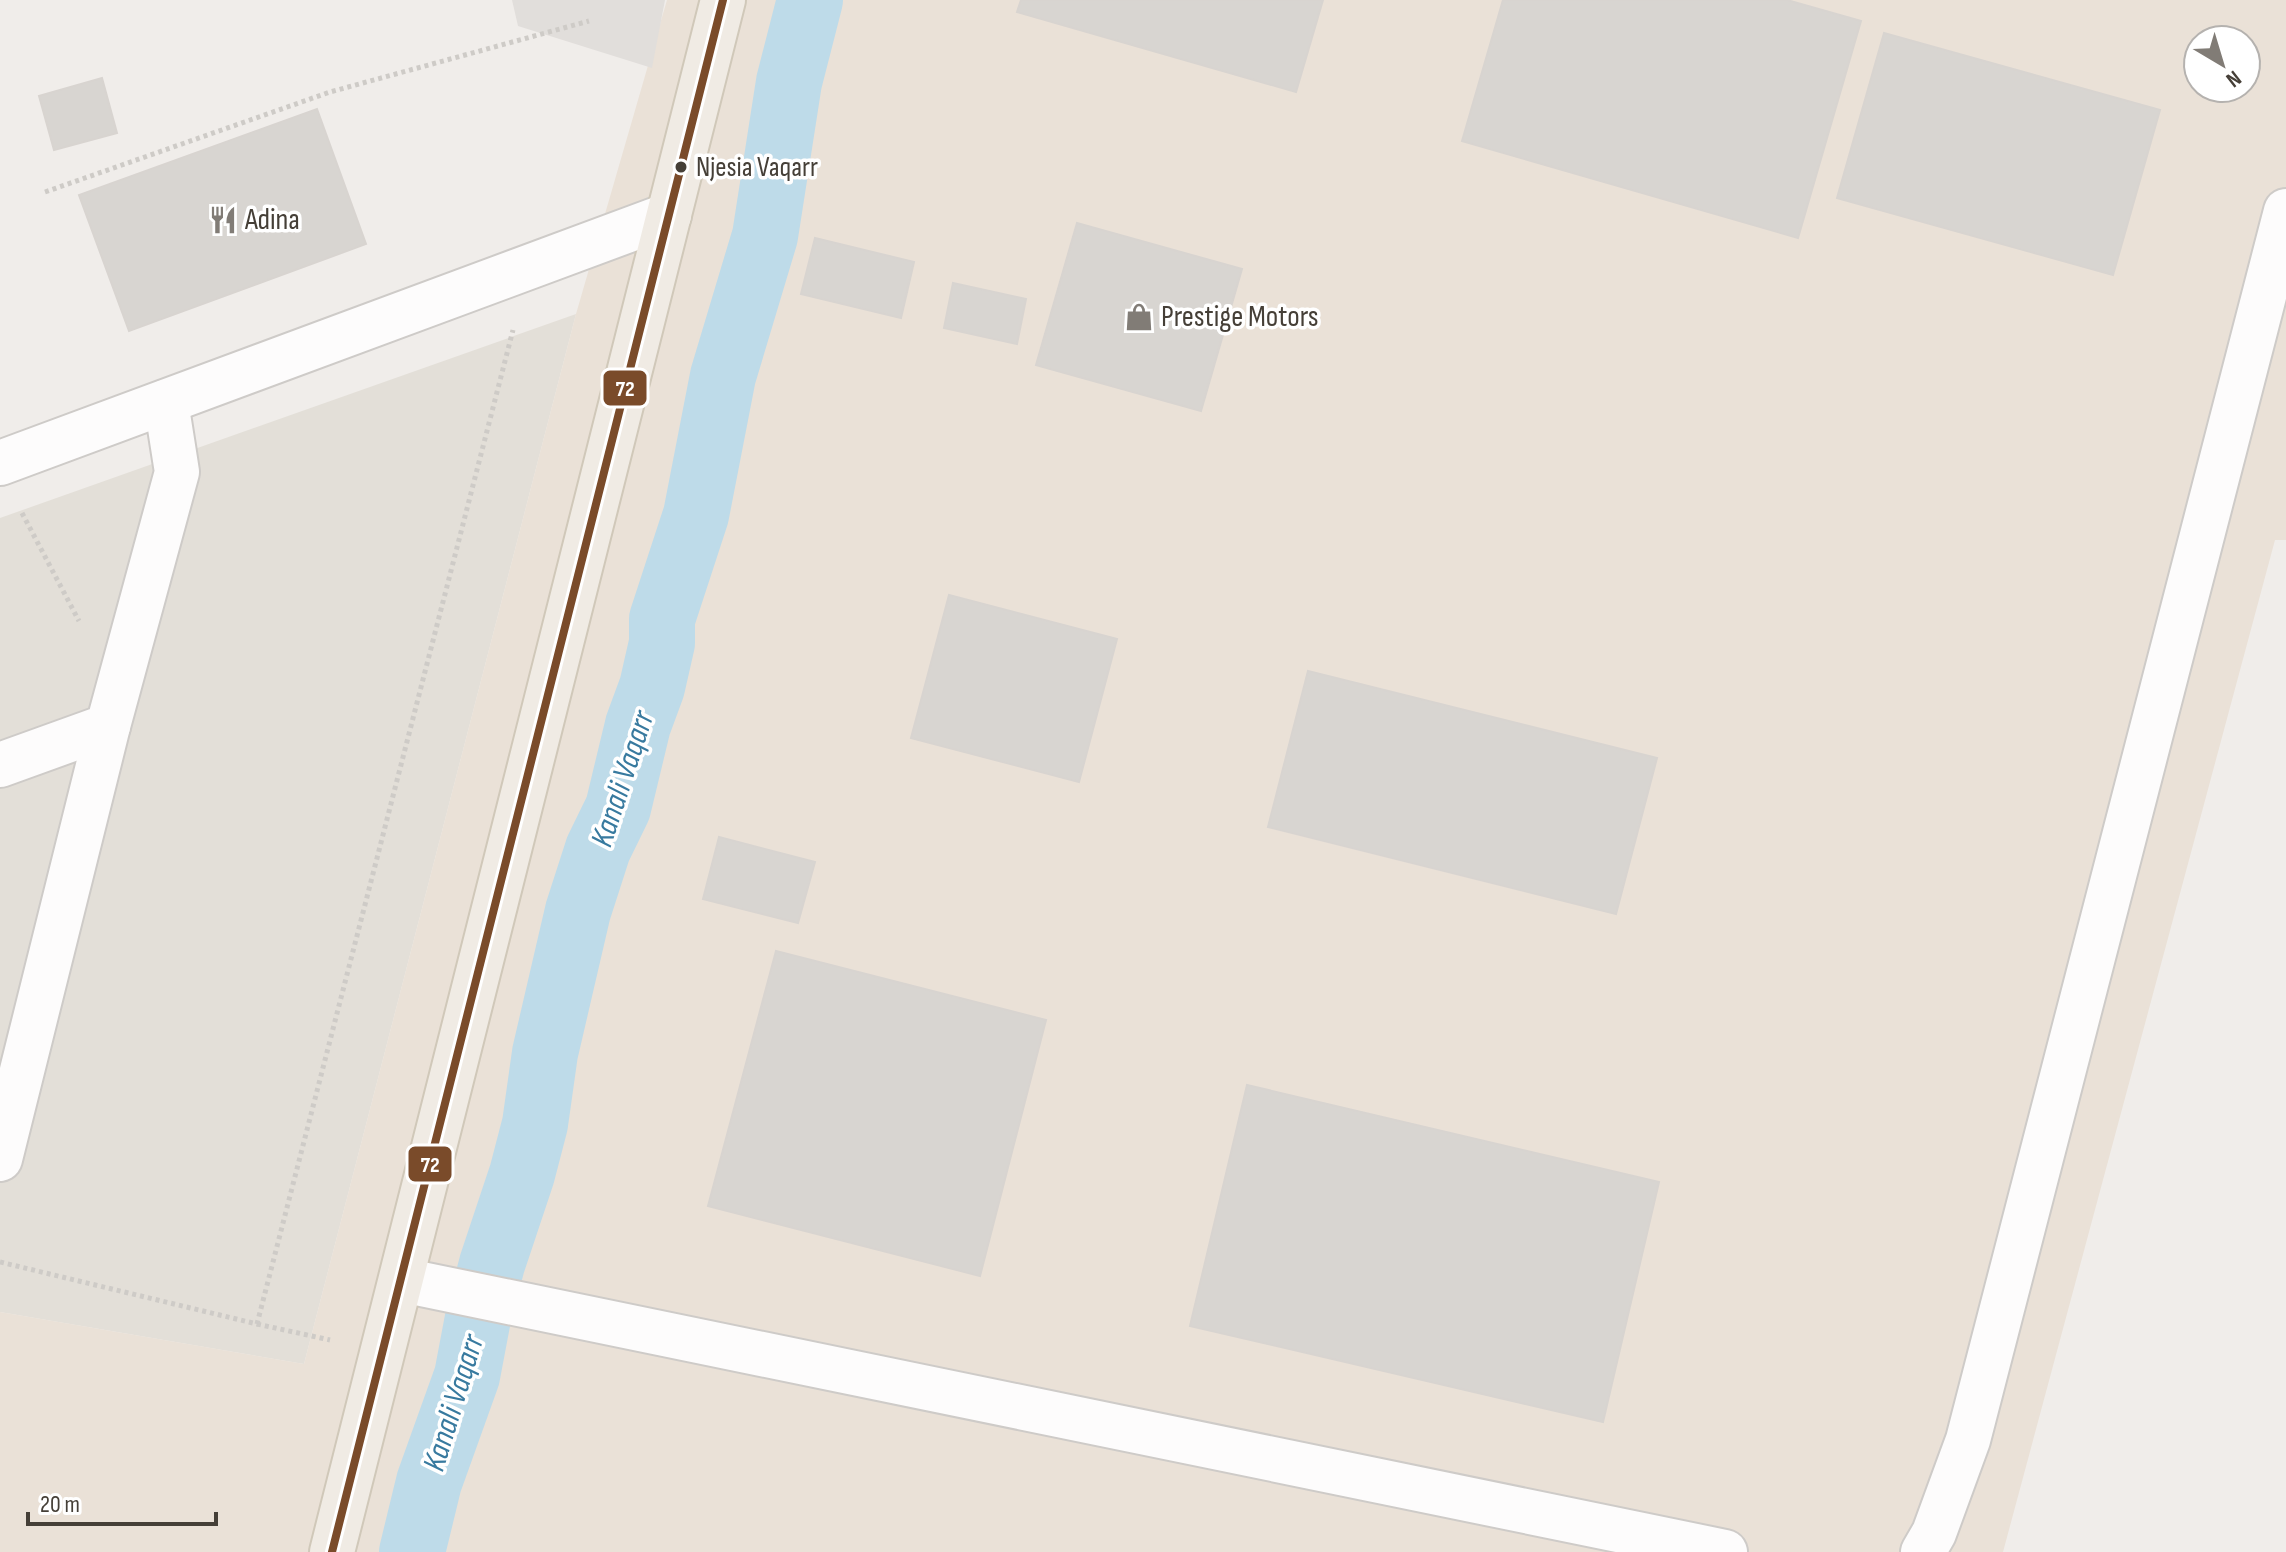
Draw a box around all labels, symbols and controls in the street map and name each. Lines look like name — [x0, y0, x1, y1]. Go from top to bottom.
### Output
north arrow — [2182, 24, 2262, 104]
text: N — [2220, 64, 2246, 93]
place label: Njesia Vaqarr — [696, 151, 818, 184]
marker: Njesia Vaqarr — [673, 159, 689, 175]
place label: Adina — [244, 202, 300, 238]
restaurant icon: Adina — [208, 205, 238, 235]
place label: Prestige Motors — [1161, 299, 1319, 335]
shop icon: Prestige Motors — [1124, 302, 1154, 332]
line badge: 72 — [602, 369, 648, 407]
text: 72 — [615, 376, 635, 403]
water label: Kanali Vaqarr — [583, 705, 664, 852]
line badge: 72 — [407, 1145, 453, 1183]
text: 72 — [420, 1152, 440, 1179]
water label: Kanali Vaqarr — [415, 1329, 493, 1476]
scale bar — [28, 1476, 216, 1526]
text: 20 m — [40, 1490, 80, 1519]

